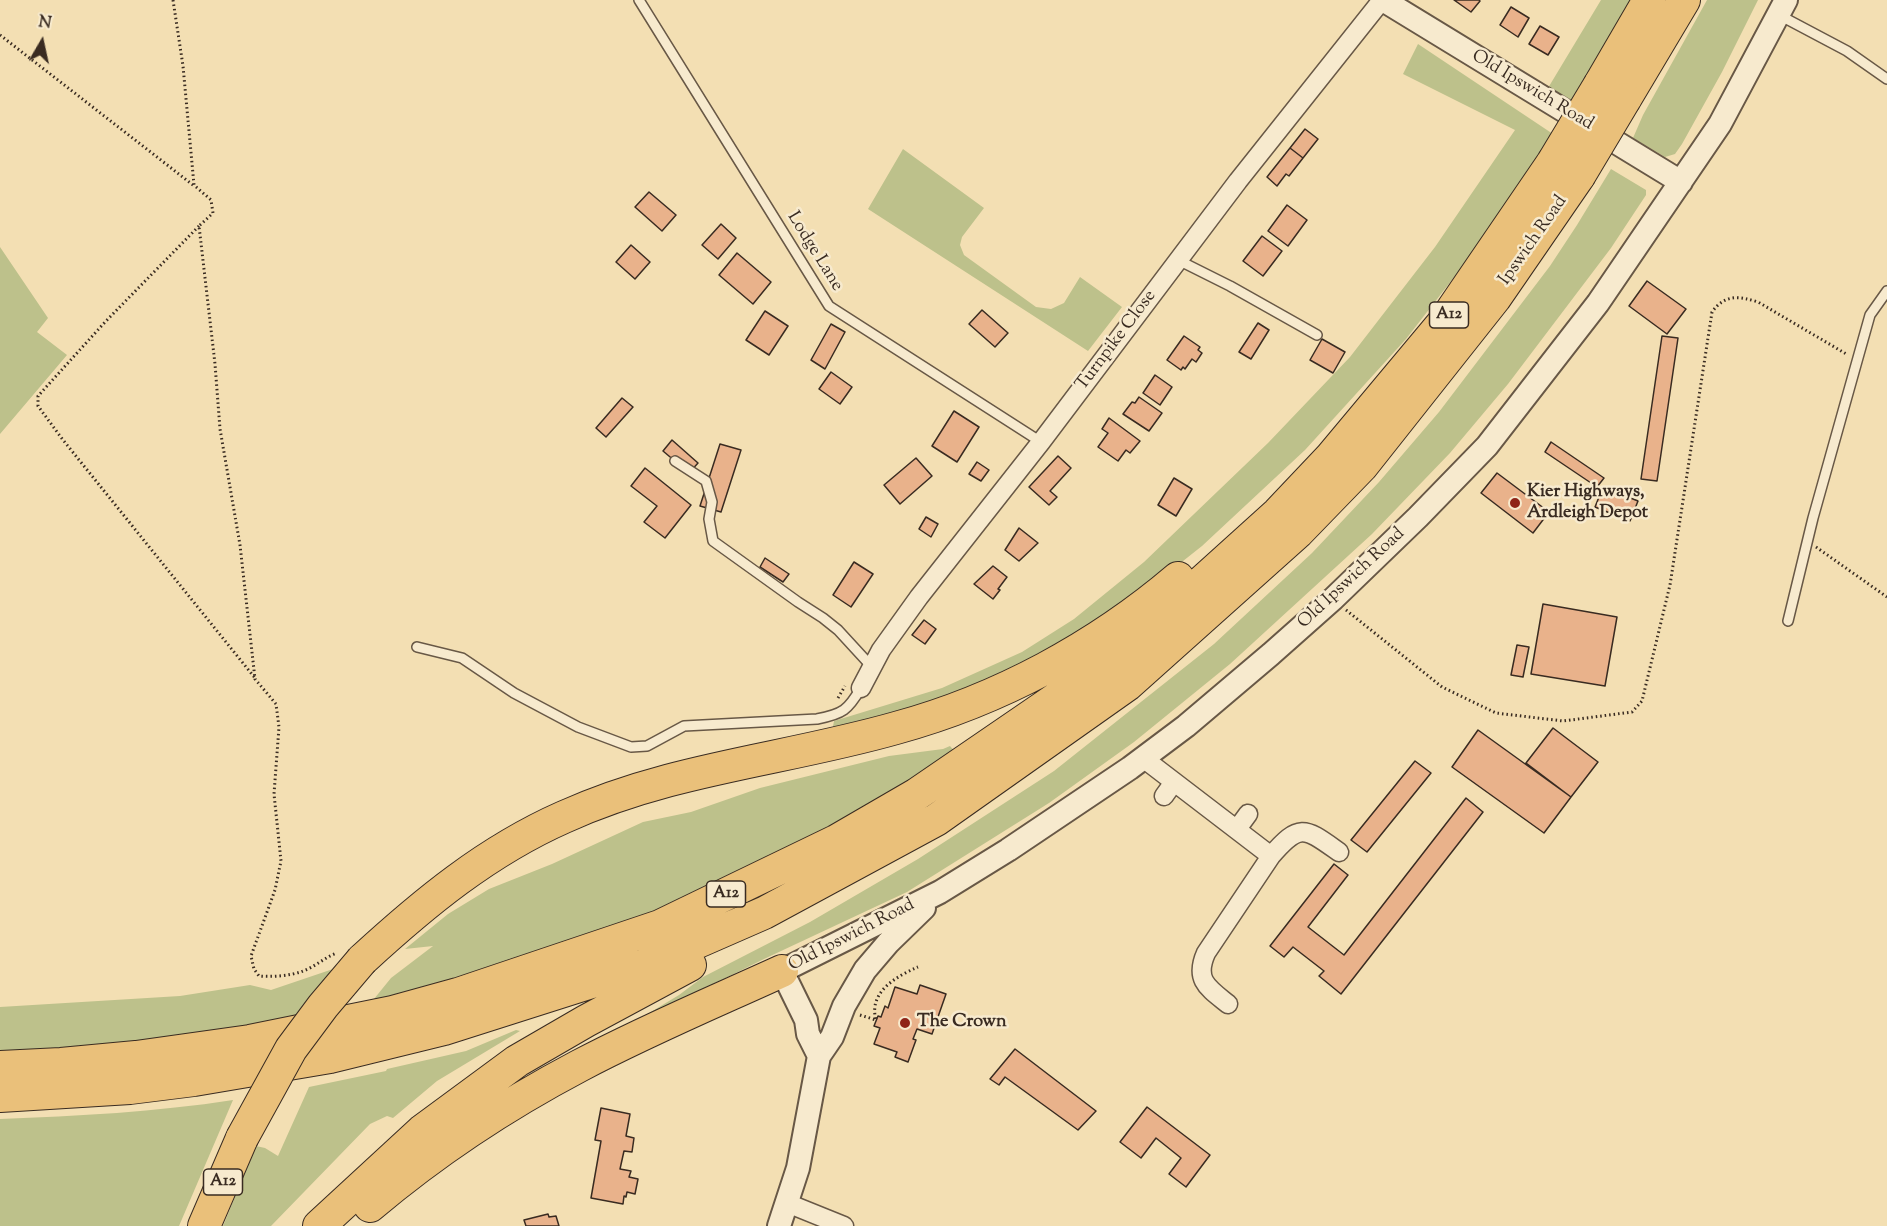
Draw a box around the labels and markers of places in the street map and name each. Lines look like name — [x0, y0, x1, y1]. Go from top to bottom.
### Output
place label: Kier Highways, Ardleigh Depot — [1527, 482, 1648, 524]
marker: Kier Highways, Ardleigh Depot — [1508, 496, 1522, 510]
place label: The Crown — [917, 1012, 1007, 1034]
marker: The Crown — [898, 1016, 912, 1030]

